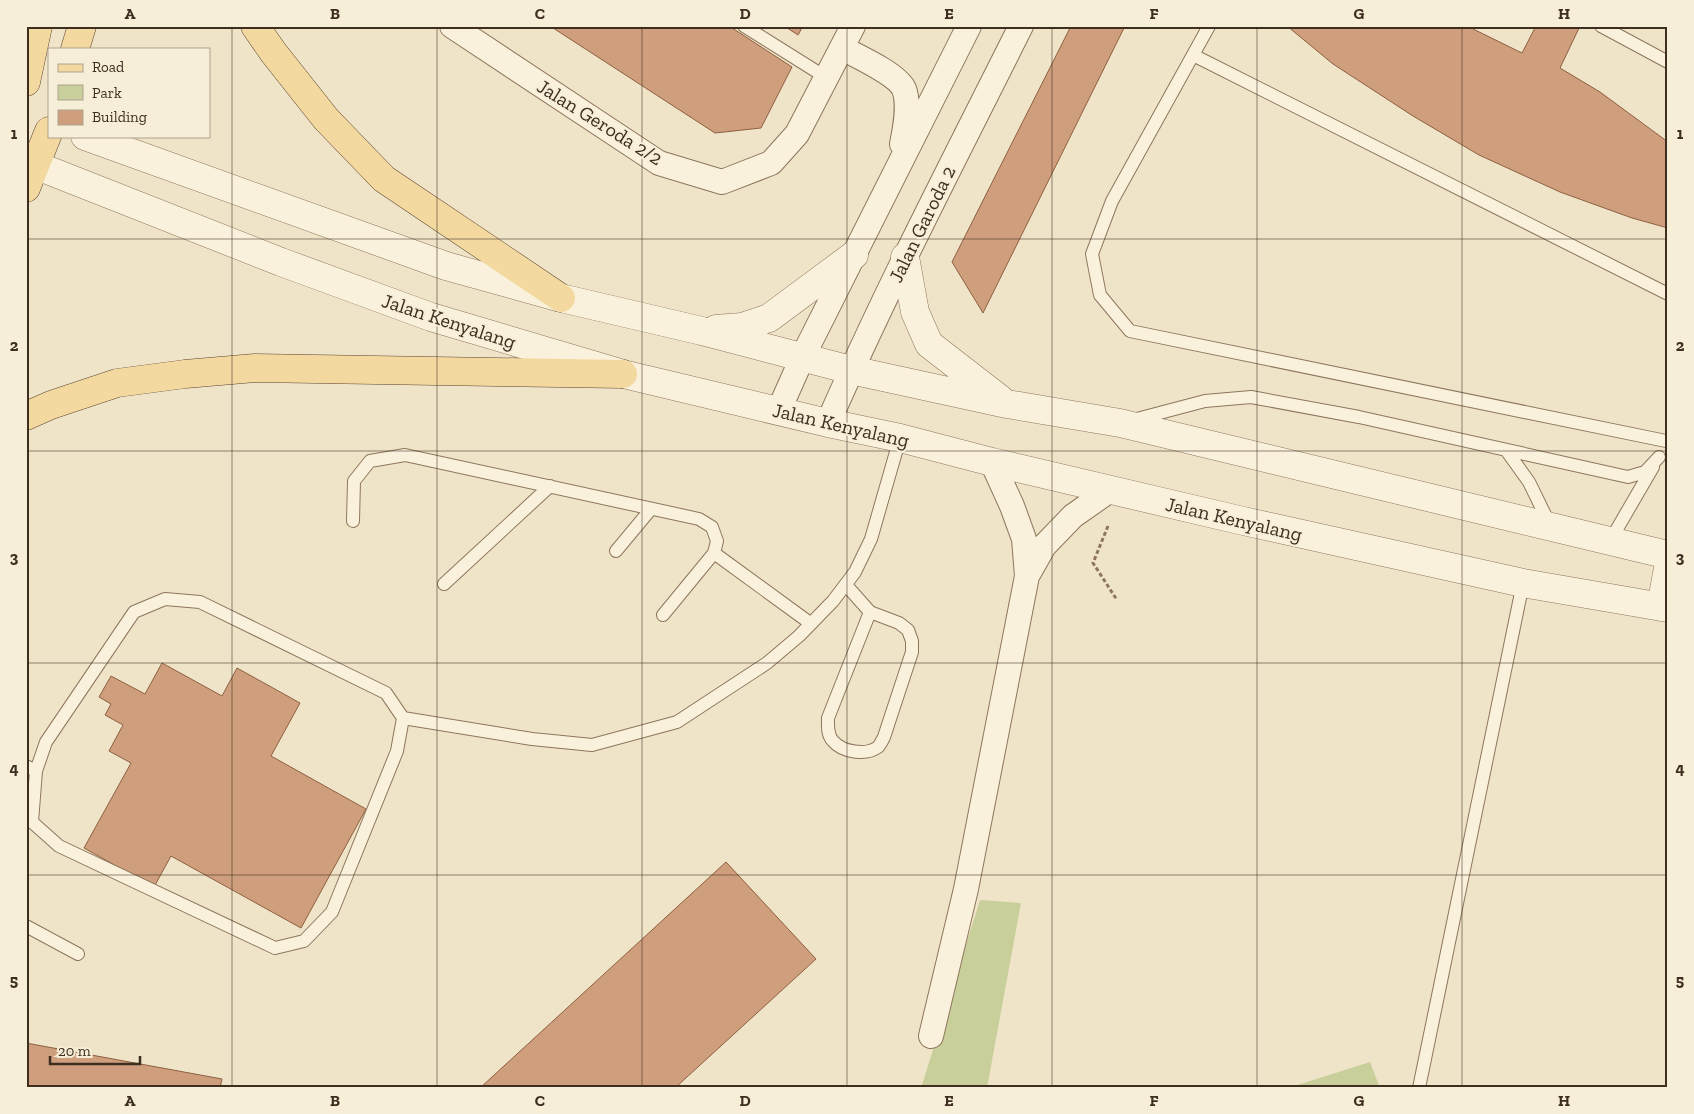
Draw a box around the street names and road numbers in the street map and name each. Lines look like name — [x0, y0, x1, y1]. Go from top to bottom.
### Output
street label: Jalan Geroda 2/2 — [533, 74, 667, 170]
street label: Jalan Garoda 2 — [883, 162, 961, 286]
street label: Jalan Kenyalang — [379, 288, 519, 354]
street label: Jalan Kenyalang — [770, 398, 912, 452]
street label: Jalan Kenyalang — [1163, 492, 1305, 546]

